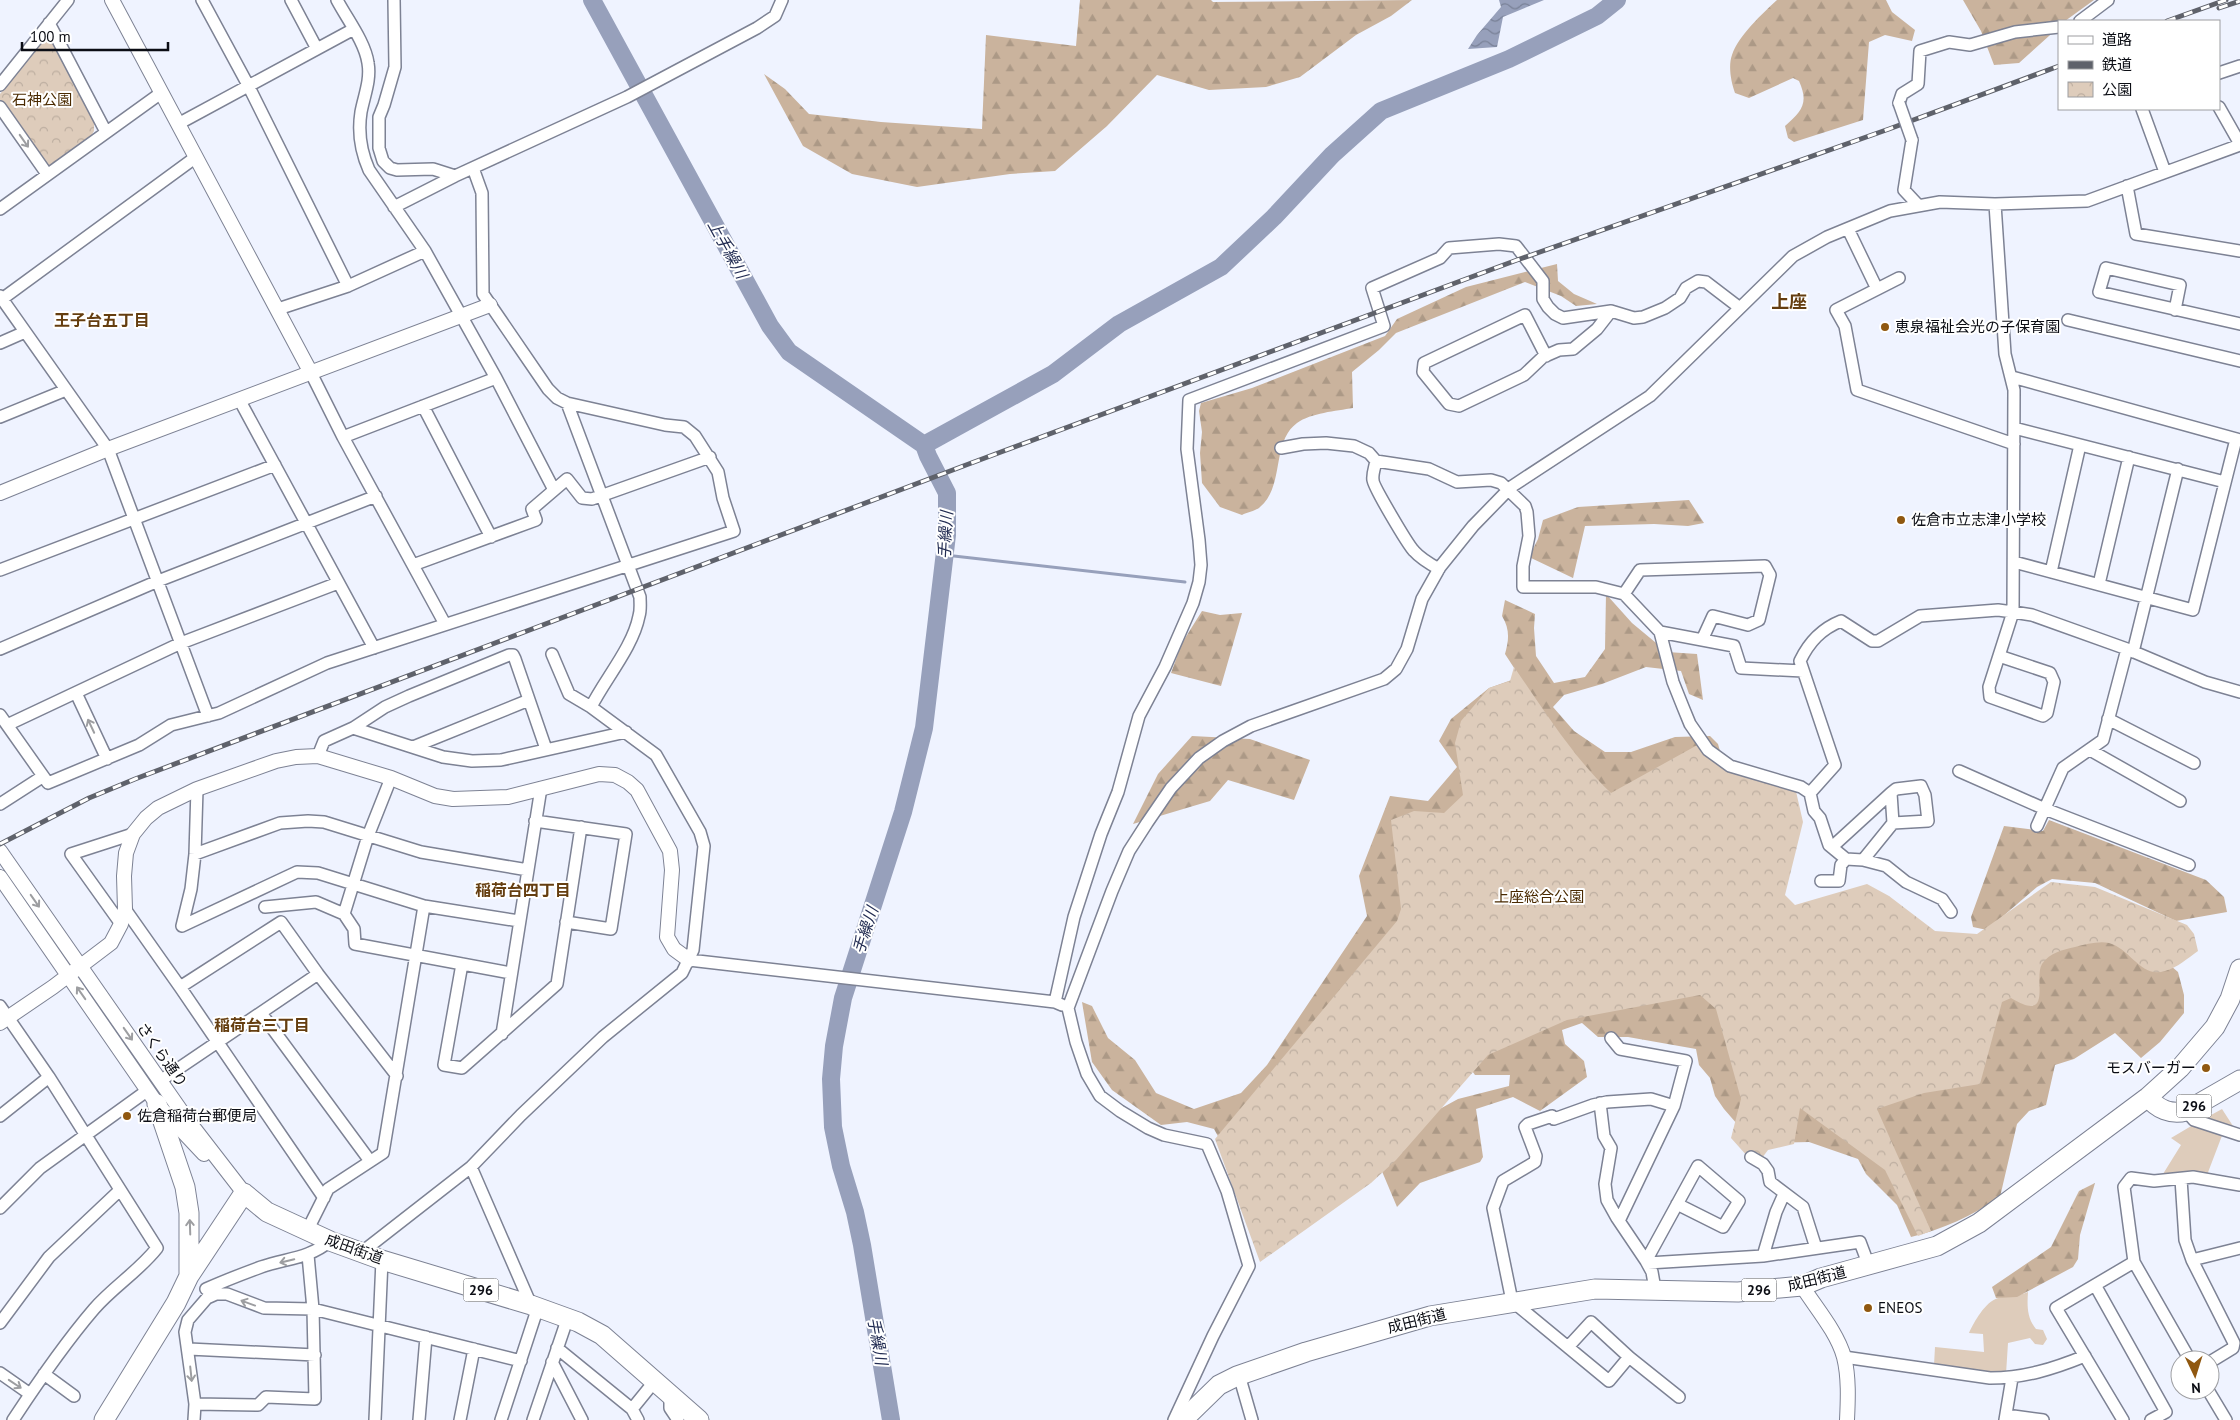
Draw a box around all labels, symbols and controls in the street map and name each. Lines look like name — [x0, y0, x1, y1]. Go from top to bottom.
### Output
scale bar — [22, 20, 169, 52]
legend — [2058, 20, 2220, 110]
text: 100 m — [30, 27, 71, 46]
text: 道路 — [2102, 30, 2132, 49]
text: 鉄道 — [2102, 55, 2132, 74]
text: 公園 — [2102, 80, 2132, 99]
park label: 石神公園 — [12, 90, 72, 109]
one-way arrow — [18, 134, 29, 147]
water label: 上手繰川 — [704, 216, 753, 284]
district label: 上座 — [1771, 290, 1807, 313]
district label: 王子台五丁目 — [54, 310, 150, 330]
place label: 恵泉福祉会光の子保育園 — [1895, 317, 2060, 336]
marker: 恵泉福祉会光の子保育園 — [1879, 321, 1891, 333]
water label: 手繰川 — [934, 509, 956, 559]
place label: 佐倉市立志津小学校 — [1911, 510, 2046, 529]
marker: 佐倉市立志津小学校 — [1895, 514, 1907, 526]
one-way arrow — [86, 719, 96, 734]
district label: 稲荷台四丁目 — [475, 880, 571, 900]
park label: 上座総合公園 — [1494, 887, 1584, 906]
one-way arrow — [30, 894, 40, 908]
water label: 手繰川 — [848, 902, 883, 956]
one-way arrow — [76, 987, 86, 1001]
district label: 稲荷台三丁目 — [214, 1015, 310, 1035]
street label: さくら通り — [133, 1019, 192, 1091]
one-way arrow — [123, 1027, 133, 1041]
place label: モスバーガー — [2106, 1058, 2196, 1077]
marker: モスバーガー — [2200, 1062, 2212, 1074]
road number: 296 — [2176, 1094, 2212, 1118]
place label: 佐倉稲荷台郵便局 — [137, 1106, 257, 1125]
marker: 佐倉稲荷台郵便局 — [121, 1110, 133, 1122]
one-way arrow — [185, 1219, 194, 1235]
street label: 成田街道 — [323, 1229, 386, 1268]
one-way arrow — [279, 1257, 295, 1266]
street label: 成田街道 — [1785, 1262, 1848, 1295]
road number: 296 — [464, 1278, 498, 1302]
road number: 296 — [1742, 1278, 1776, 1302]
one-way arrow — [241, 1298, 256, 1307]
place label: ENEOS — [1878, 1298, 1922, 1317]
marker: ENEOS — [1862, 1302, 1874, 1314]
street label: 成田街道 — [1385, 1304, 1448, 1337]
water label: 手繰川 — [864, 1316, 892, 1368]
north arrow — [2170, 1350, 2220, 1400]
one-way arrow — [186, 1365, 196, 1381]
one-way arrow — [8, 1379, 22, 1389]
text: N — [2191, 1379, 2201, 1397]

